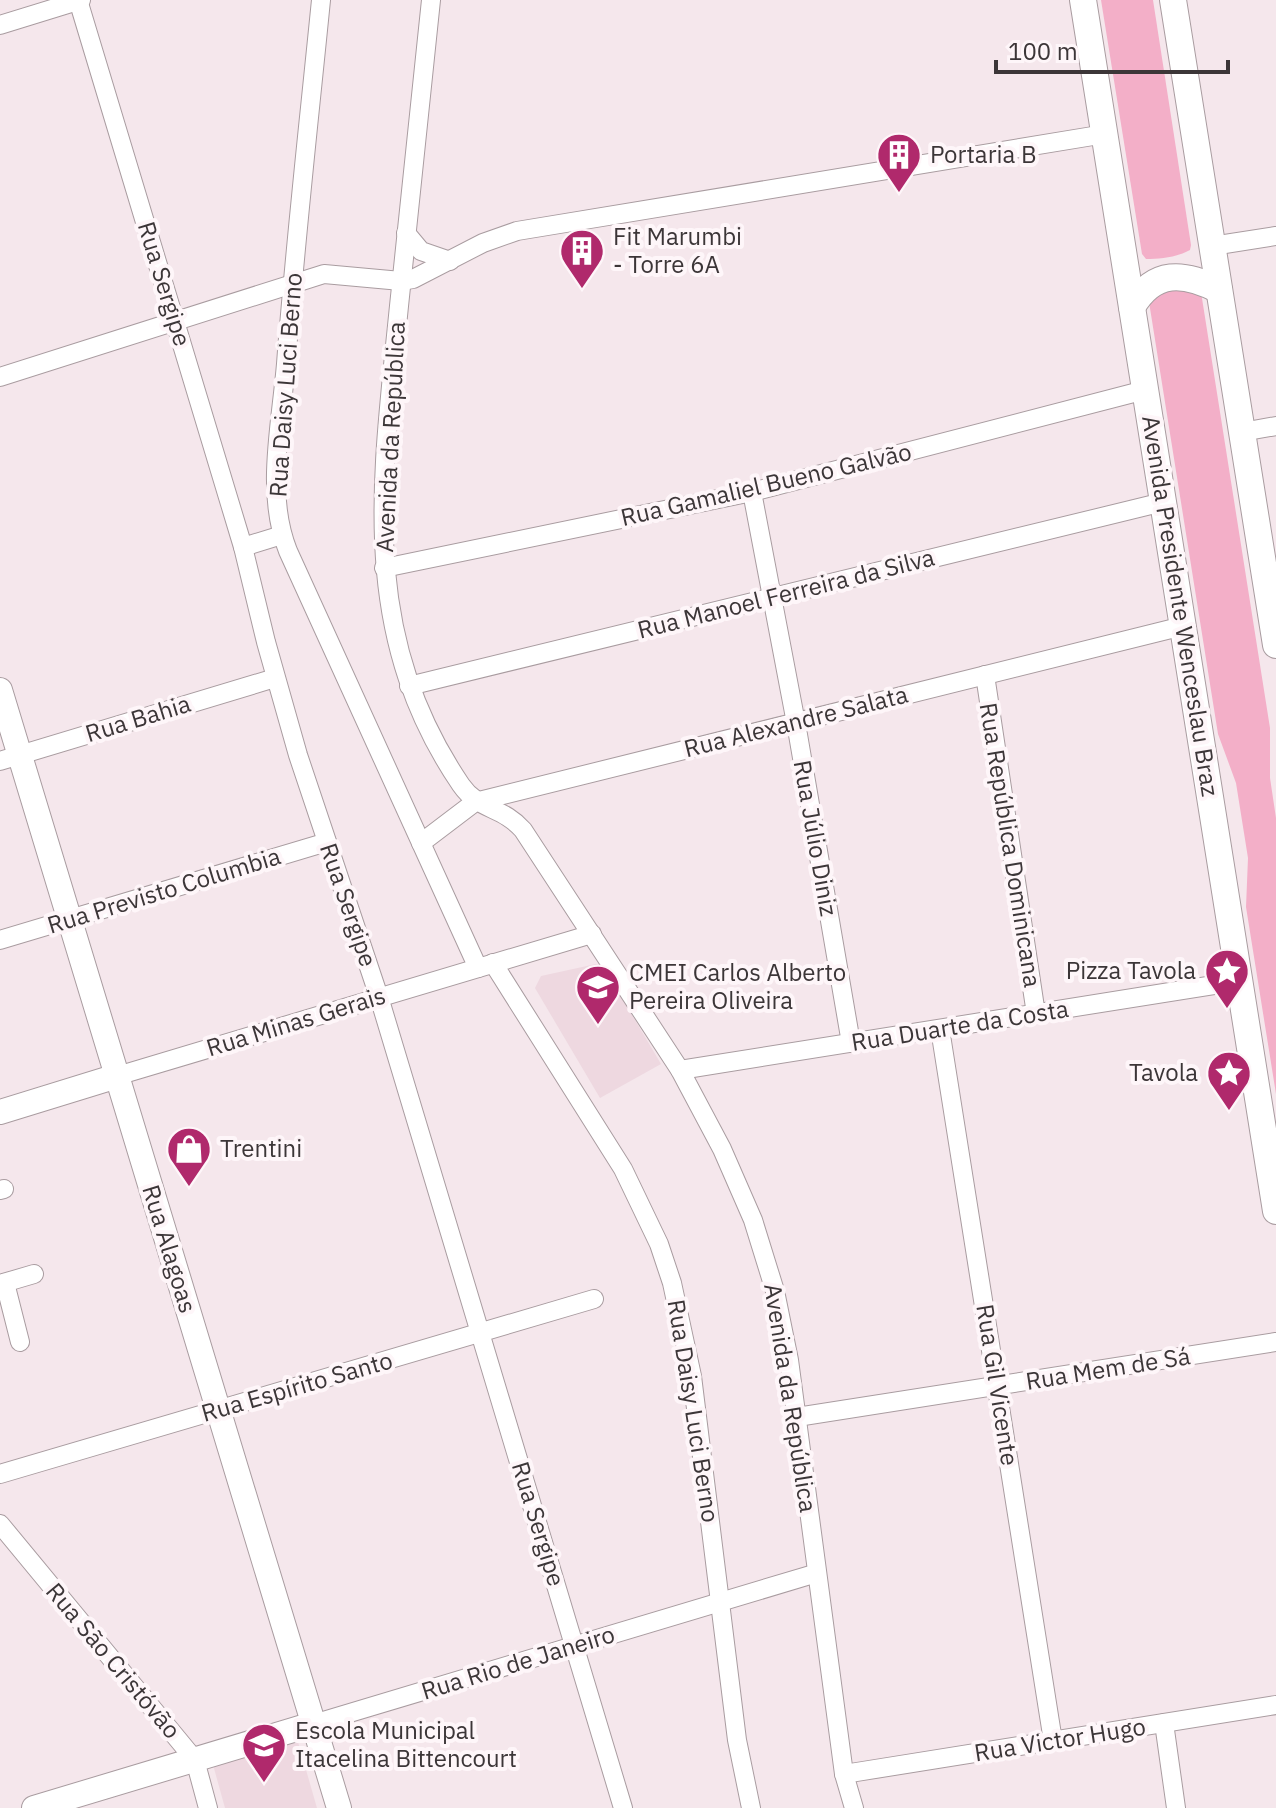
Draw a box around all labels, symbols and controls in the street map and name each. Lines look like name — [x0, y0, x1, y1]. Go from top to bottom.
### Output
scale bar — [996, 24, 1228, 74]
text: 100 m — [1008, 35, 1078, 67]
building icon: Portaria B — [875, 131, 923, 194]
place label: Portaria B — [930, 138, 1037, 170]
street label: Rua Sergipe — [131, 218, 199, 350]
place label: Fit Marumbi - Torre 6A — [613, 220, 742, 280]
building icon: Fit Marumbi - Torre 6A — [558, 227, 606, 290]
street label: Rua Daisy Luci Berno — [261, 272, 309, 498]
street label: Avenida da República — [368, 320, 412, 553]
street label: Avenida Presidente Wenceslau Braz — [1135, 413, 1227, 799]
street label: Rua Gamaliel Bueno Galvão — [617, 435, 914, 533]
street label: Rua Manoel Ferreira da Silva — [634, 541, 938, 645]
street label: Rua Alexandre Salata — [680, 678, 911, 764]
street label: Rua Bahia — [81, 687, 194, 749]
street label: Rua República Dominicana — [973, 700, 1049, 990]
street label: Rua Júlio Diniz — [787, 757, 845, 918]
street label: Rua Previsto Columbia — [43, 839, 284, 941]
street label: Rua Sergipe — [313, 839, 385, 971]
place icon: Pizza Tavola — [1203, 947, 1251, 1010]
place label: Pizza Tavola — [1066, 954, 1196, 986]
place label: CMEI Carlos Alberto Pereira Oliveira — [629, 956, 846, 1016]
school or university icon: CMEI Carlos Alberto Pereira Oliveira — [574, 963, 622, 1026]
street label: Rua Minas Gerais — [202, 979, 389, 1064]
street label: Rua Duarte da Costa — [849, 992, 1071, 1058]
place icon: Tavola — [1205, 1049, 1253, 1112]
place label: Tavola — [1129, 1056, 1198, 1088]
shop icon: Trentini — [165, 1125, 213, 1188]
place label: Trentini — [220, 1132, 302, 1164]
street label: Rua Alagoas — [135, 1181, 205, 1317]
street label: Avenida da República — [757, 1281, 825, 1515]
street label: Rua Daisy Luci Berno — [661, 1297, 727, 1525]
street label: Rua Gil Vicente — [969, 1302, 1027, 1468]
street label: Rua Mem de Sá — [1023, 1339, 1193, 1397]
street label: Rua Espírito Santo — [197, 1343, 396, 1429]
street label: Rua Sergipe — [505, 1458, 573, 1590]
street label: Rua São Cristóvão — [39, 1576, 188, 1745]
street label: Rua Rio de Janeiro — [417, 1617, 618, 1707]
street label: Rua Victor Hugo — [972, 1710, 1148, 1768]
place label: Escola Municipal Itacelina Bittencourt — [295, 1714, 517, 1774]
school or university icon: Escola Municipal Itacelina Bittencourt — [240, 1721, 288, 1784]

